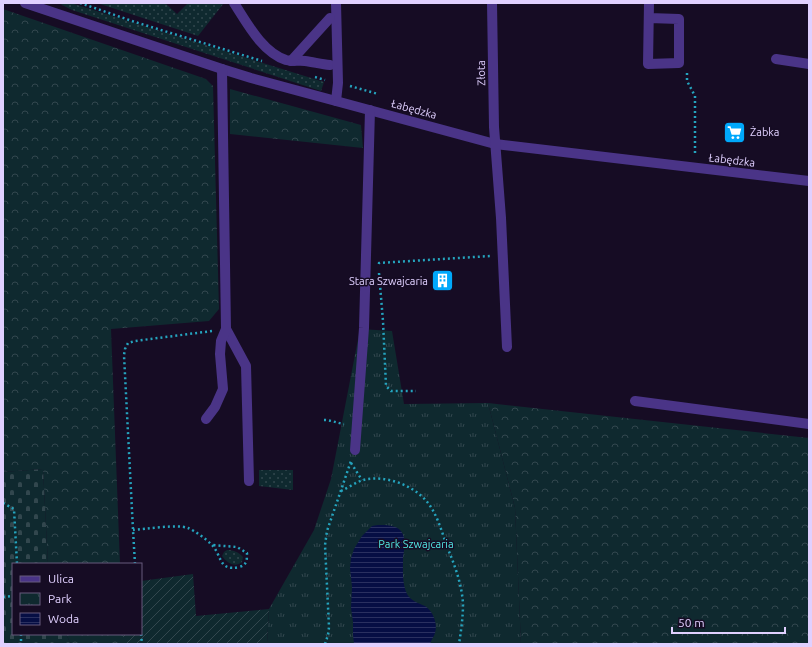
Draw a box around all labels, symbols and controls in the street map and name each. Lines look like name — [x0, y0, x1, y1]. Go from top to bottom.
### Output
street label: Złota — [475, 60, 487, 86]
street label: Łabędzka — [390, 97, 438, 121]
supermarket icon: Żabka — [722, 119, 748, 145]
place label: Żabka — [750, 126, 780, 138]
street label: Łabędzka — [708, 151, 756, 169]
building icon: Stara Szwajcaria — [430, 268, 456, 294]
place label: Stara Szwajcaria — [349, 275, 428, 287]
park label: Park Szwajcaria — [378, 538, 454, 550]
legend — [12, 563, 142, 635]
text: Ulica — [48, 572, 74, 585]
text: Park — [48, 592, 72, 605]
scale bar — [672, 609, 785, 635]
text: Woda — [48, 612, 79, 625]
text: 50 m — [678, 616, 705, 629]

